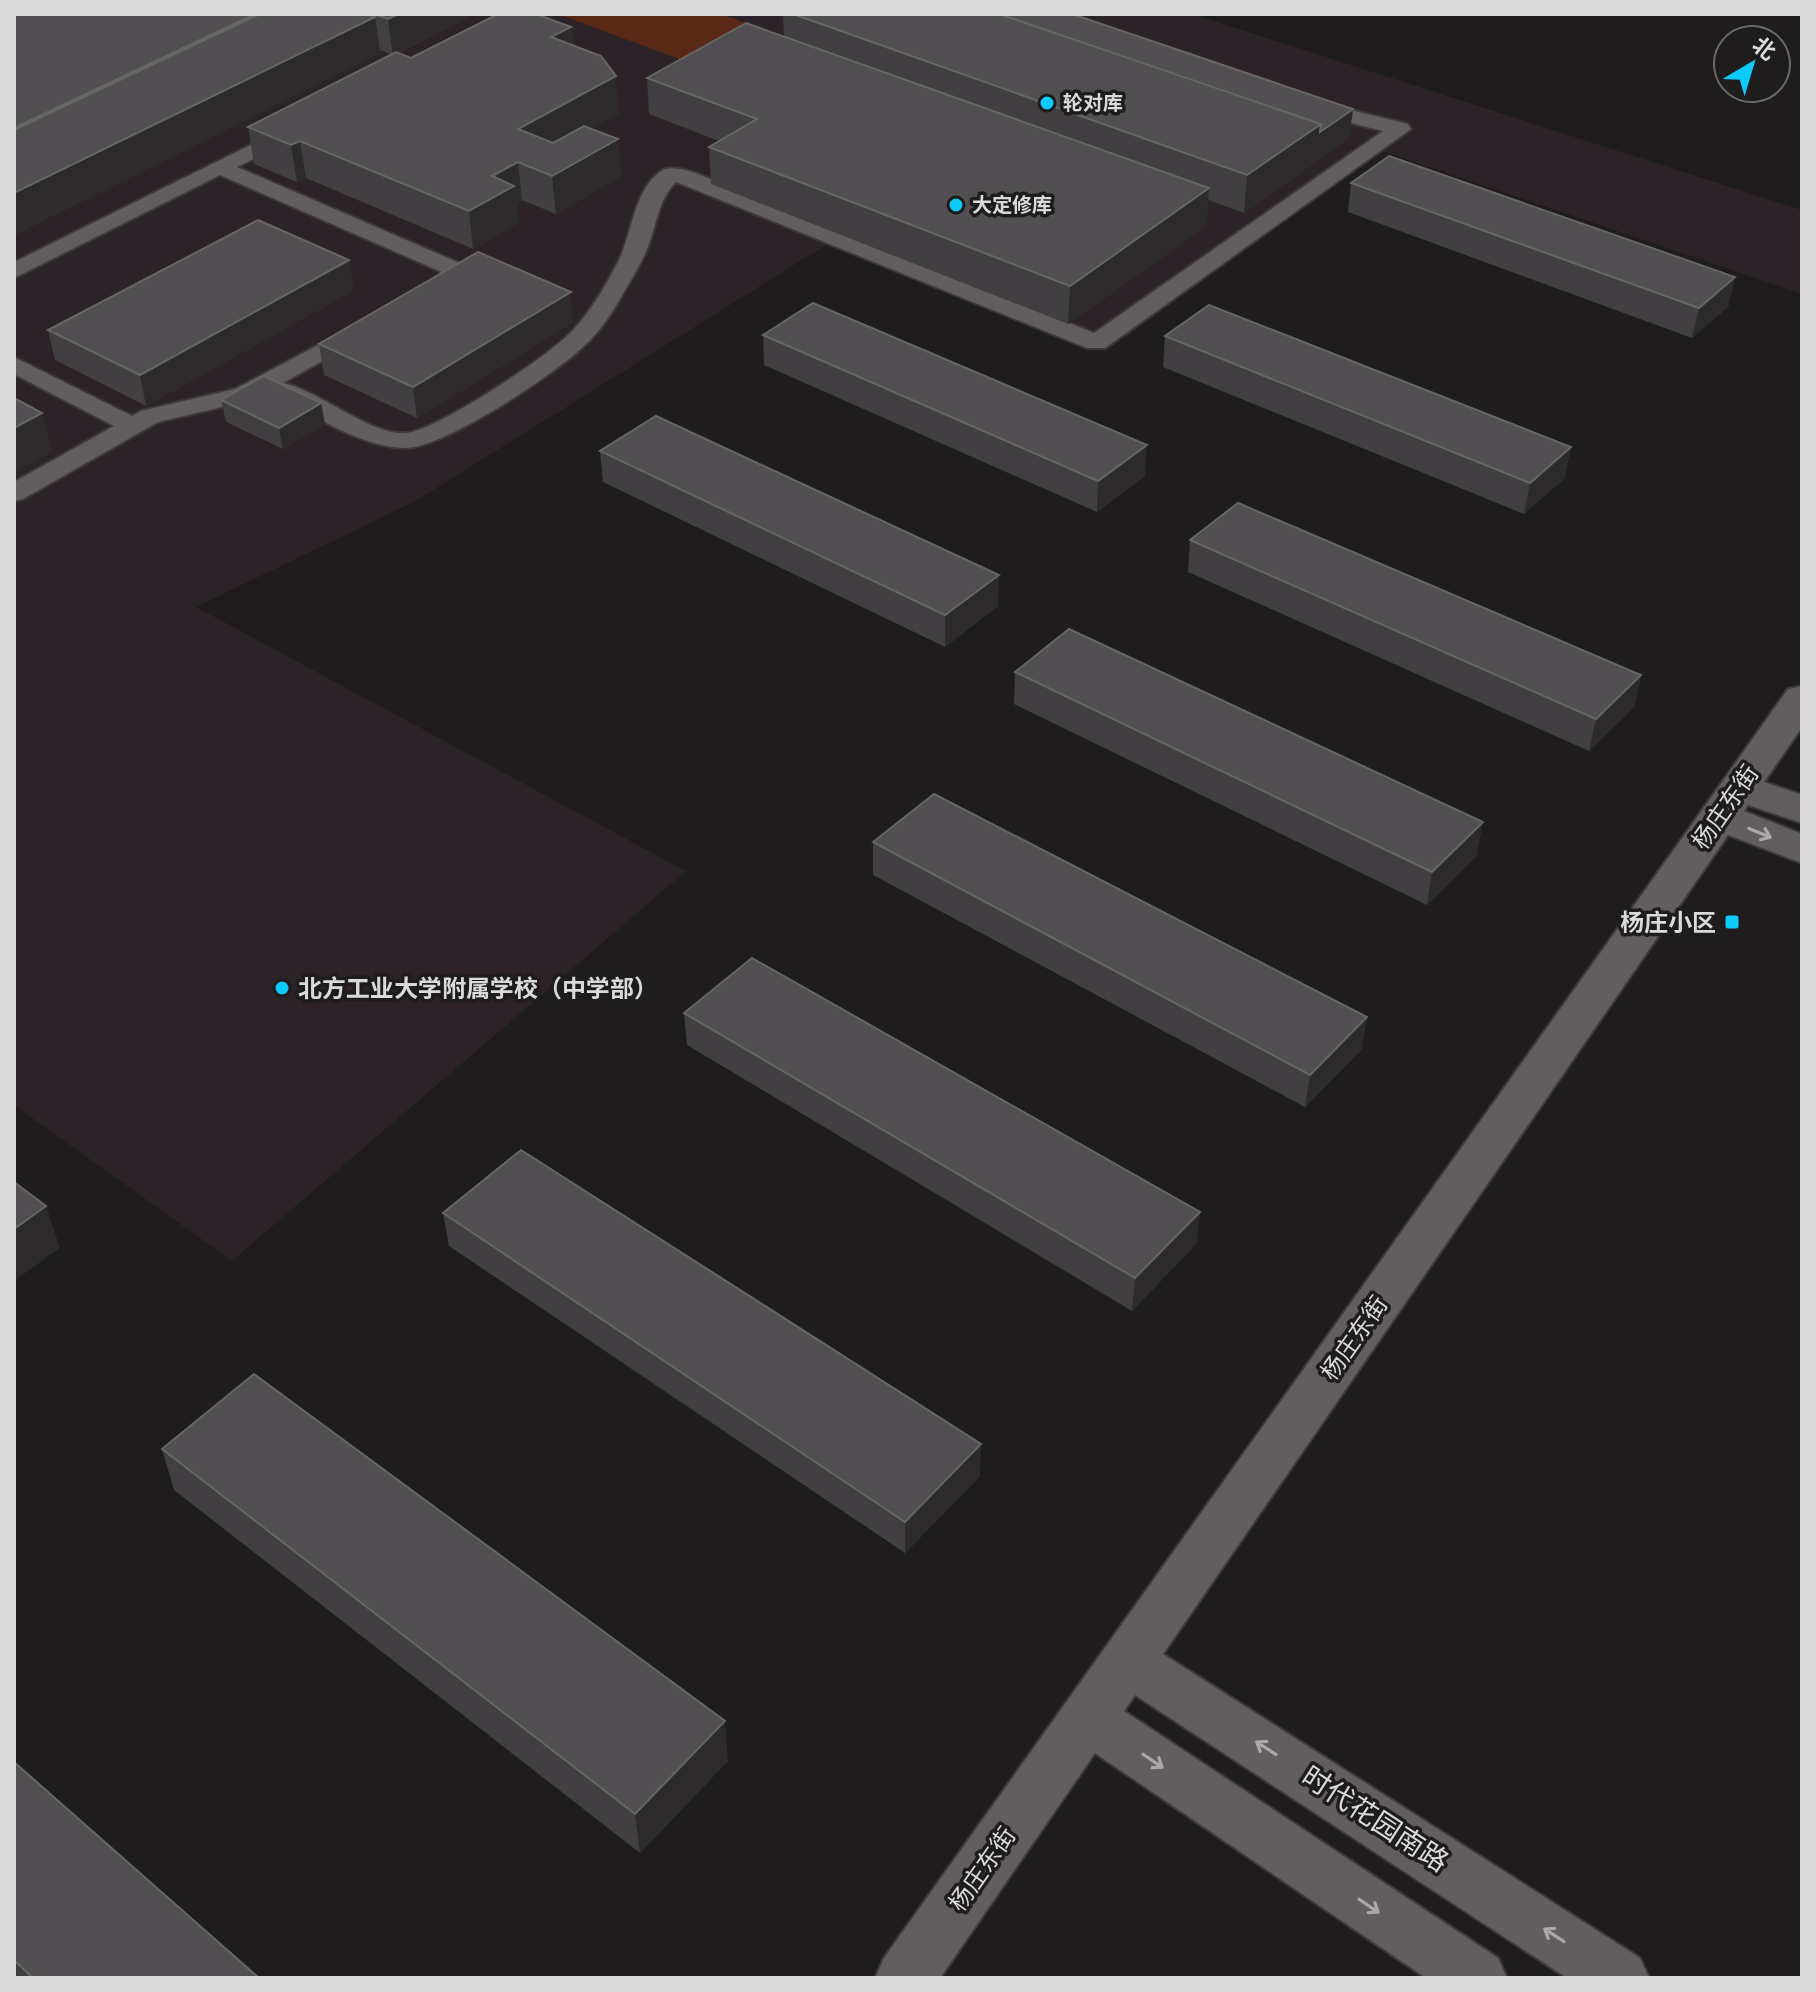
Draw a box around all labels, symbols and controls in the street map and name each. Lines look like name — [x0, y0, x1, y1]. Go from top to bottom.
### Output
north arrow — [1712, 24, 1792, 104]
text: 北 — [1748, 32, 1780, 65]
place label: 轮对库 — [1063, 92, 1123, 114]
marker: 轮对库 — [1038, 94, 1056, 112]
place label: 大定修库 — [972, 194, 1052, 216]
marker: 大定修库 — [947, 196, 965, 214]
street label: 杨庄东街 — [1686, 760, 1764, 854]
one-way arrow — [1747, 827, 1772, 841]
place label: 杨庄小区 — [1620, 909, 1716, 936]
marker: 杨庄小区 — [1723, 913, 1741, 931]
place label: 北方工业大学附属学校（中学部） — [298, 975, 658, 1002]
marker: 北方工业大学附属学校（中学部） — [273, 979, 291, 997]
street label: 杨庄东街 — [1315, 1291, 1393, 1385]
one-way arrow — [1255, 1740, 1277, 1756]
one-way arrow — [1142, 1753, 1164, 1769]
street label: 时代花园南路 — [1296, 1760, 1454, 1878]
street label: 杨庄东街 — [943, 1822, 1021, 1916]
one-way arrow — [1358, 1898, 1380, 1914]
one-way arrow — [1543, 1927, 1566, 1943]

